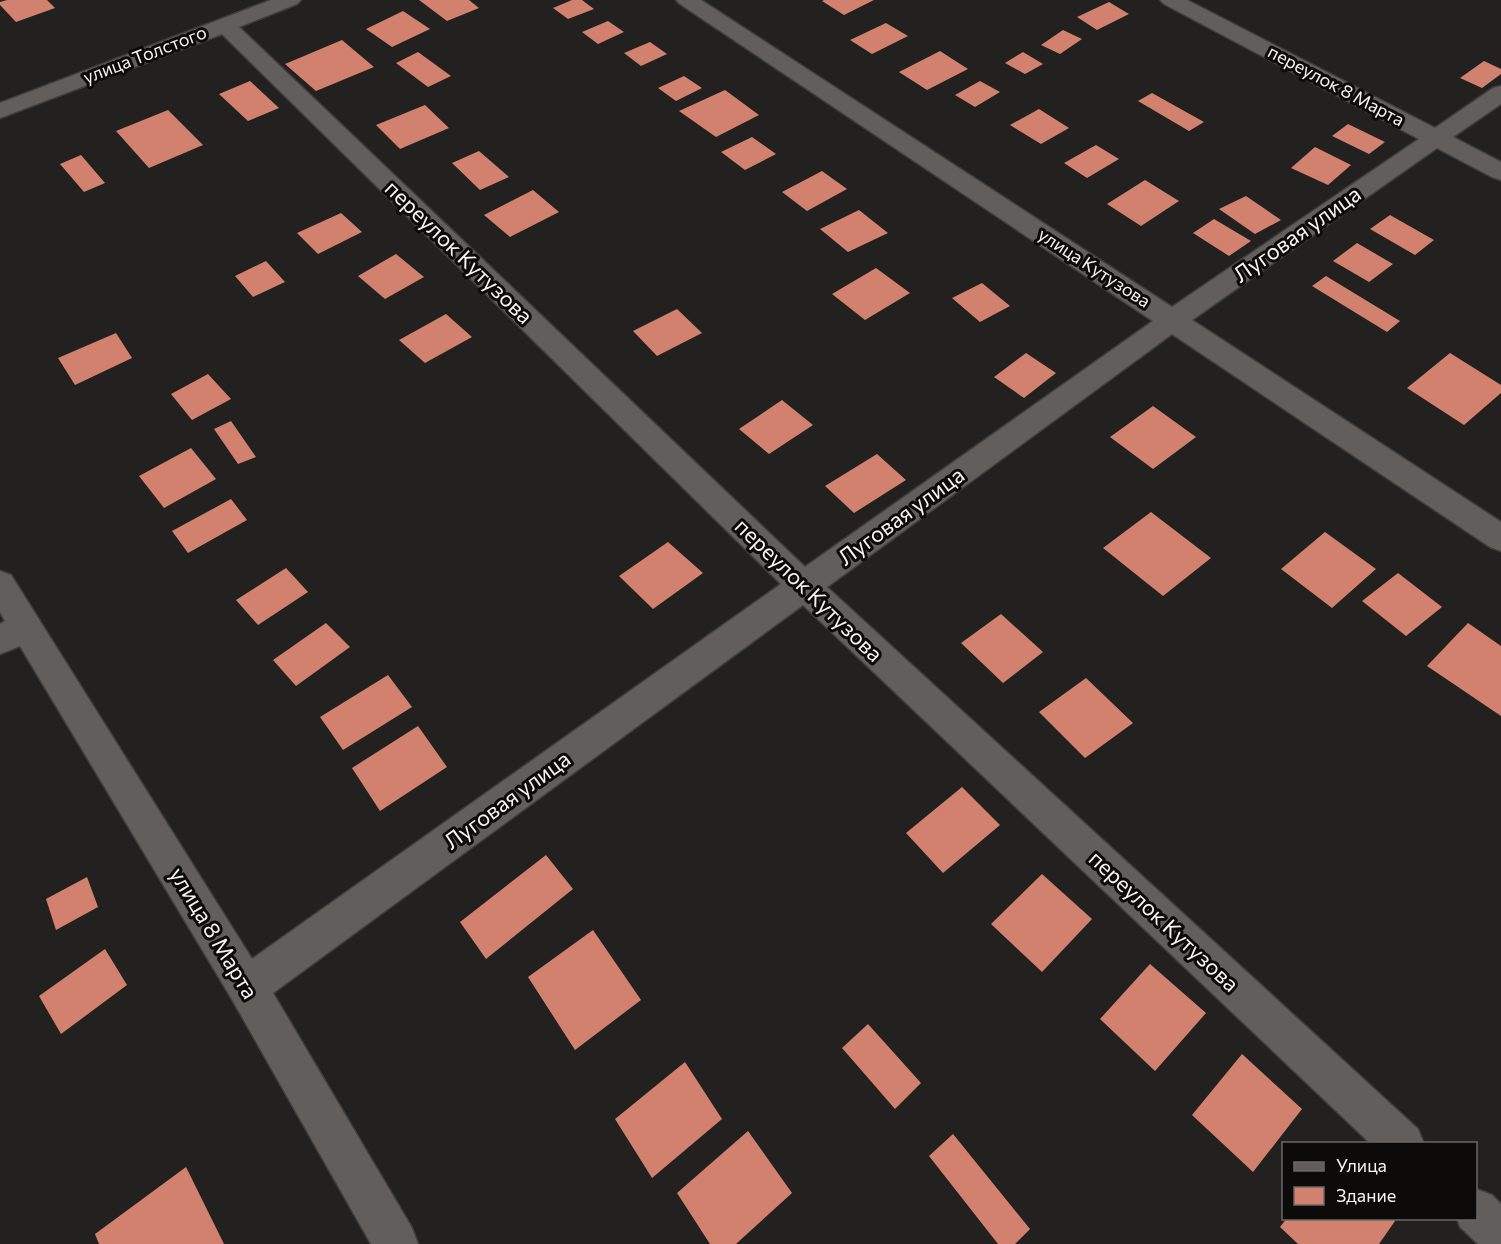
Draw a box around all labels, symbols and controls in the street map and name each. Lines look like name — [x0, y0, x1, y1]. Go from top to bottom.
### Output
street label: улица Толстого — [80, 20, 209, 88]
street label: переулок 8 Марта — [1264, 40, 1408, 130]
street label: переулок Кутузова — [380, 174, 539, 329]
street label: Луговая улица — [1228, 180, 1366, 288]
street label: улица Кутузова — [1034, 223, 1155, 312]
street label: Луговая улица — [832, 461, 969, 570]
street label: переулок Кутузова — [730, 512, 889, 667]
street label: Луговая улица — [438, 745, 575, 854]
street label: переулок Кутузова — [1084, 844, 1245, 997]
street label: улица 8 Марта — [165, 862, 264, 1003]
legend — [1282, 1142, 1477, 1220]
text: Улица — [1336, 1154, 1387, 1176]
text: Здание — [1336, 1184, 1396, 1206]

